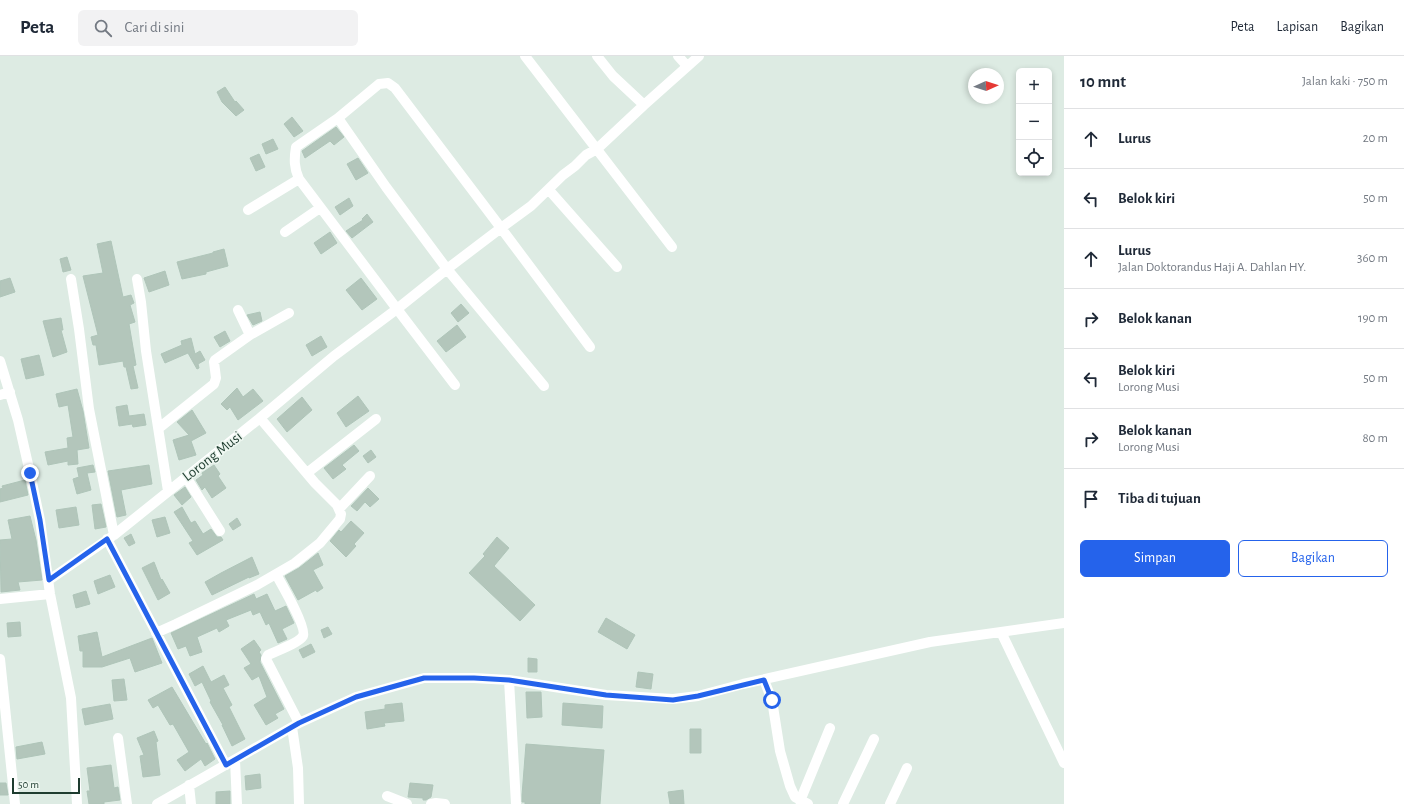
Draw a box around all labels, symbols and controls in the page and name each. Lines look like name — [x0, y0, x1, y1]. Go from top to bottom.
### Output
search box — [78, 10, 358, 46]
icon: search — [92, 17, 114, 39]
text: Peta — [20, 18, 54, 37]
text: Cari di sini — [124, 20, 184, 35]
text: Peta — [1231, 20, 1255, 34]
text: Lapisan — [1277, 20, 1318, 34]
text: Bagikan — [1340, 20, 1384, 34]
north arrow — [968, 68, 1004, 104]
map controls — [1016, 68, 1052, 176]
button: + — [1016, 68, 1052, 104]
text: 10 mnt — [1080, 73, 1126, 90]
text: Jalan kaki · 750 m — [1302, 75, 1388, 88]
button: − — [1016, 104, 1052, 140]
icon: ahead — [1080, 128, 1102, 150]
text: Lurus — [1118, 131, 1151, 146]
text: 20 m — [1363, 132, 1388, 145]
button: locate — [1016, 140, 1052, 176]
icon: left — [1080, 188, 1102, 210]
text: Belok kiri — [1118, 191, 1175, 206]
text: 50 m — [1363, 192, 1388, 205]
text: Lurus — [1118, 243, 1151, 258]
icon: ahead — [1080, 248, 1102, 270]
text: 360 m — [1357, 252, 1388, 265]
text: Jalan Doktorandus Haji A. Dahlan HY. — [1118, 261, 1306, 274]
icon: right — [1080, 308, 1102, 330]
text: Belok kanan — [1118, 311, 1192, 326]
text: 190 m — [1358, 312, 1388, 325]
text: Belok kiri — [1118, 363, 1175, 378]
icon: left — [1080, 368, 1102, 390]
text: 50 m — [1363, 372, 1388, 385]
text: Lorong Musi — [1118, 381, 1180, 394]
text: Belok kanan — [1118, 423, 1192, 438]
icon: right — [1080, 428, 1102, 450]
street label: Lorong Musi — [180, 429, 245, 484]
text: 80 m — [1362, 432, 1388, 445]
text: Lorong Musi — [1118, 441, 1180, 454]
route end — [21, 464, 39, 482]
icon: arrive — [1080, 488, 1102, 510]
text: Tiba di tujuan — [1118, 491, 1201, 506]
button: Simpan — [1080, 540, 1230, 577]
button: Bagikan — [1238, 540, 1388, 577]
route start — [763, 691, 781, 709]
scale bar — [12, 776, 80, 795]
text: 50 m — [18, 779, 39, 790]

